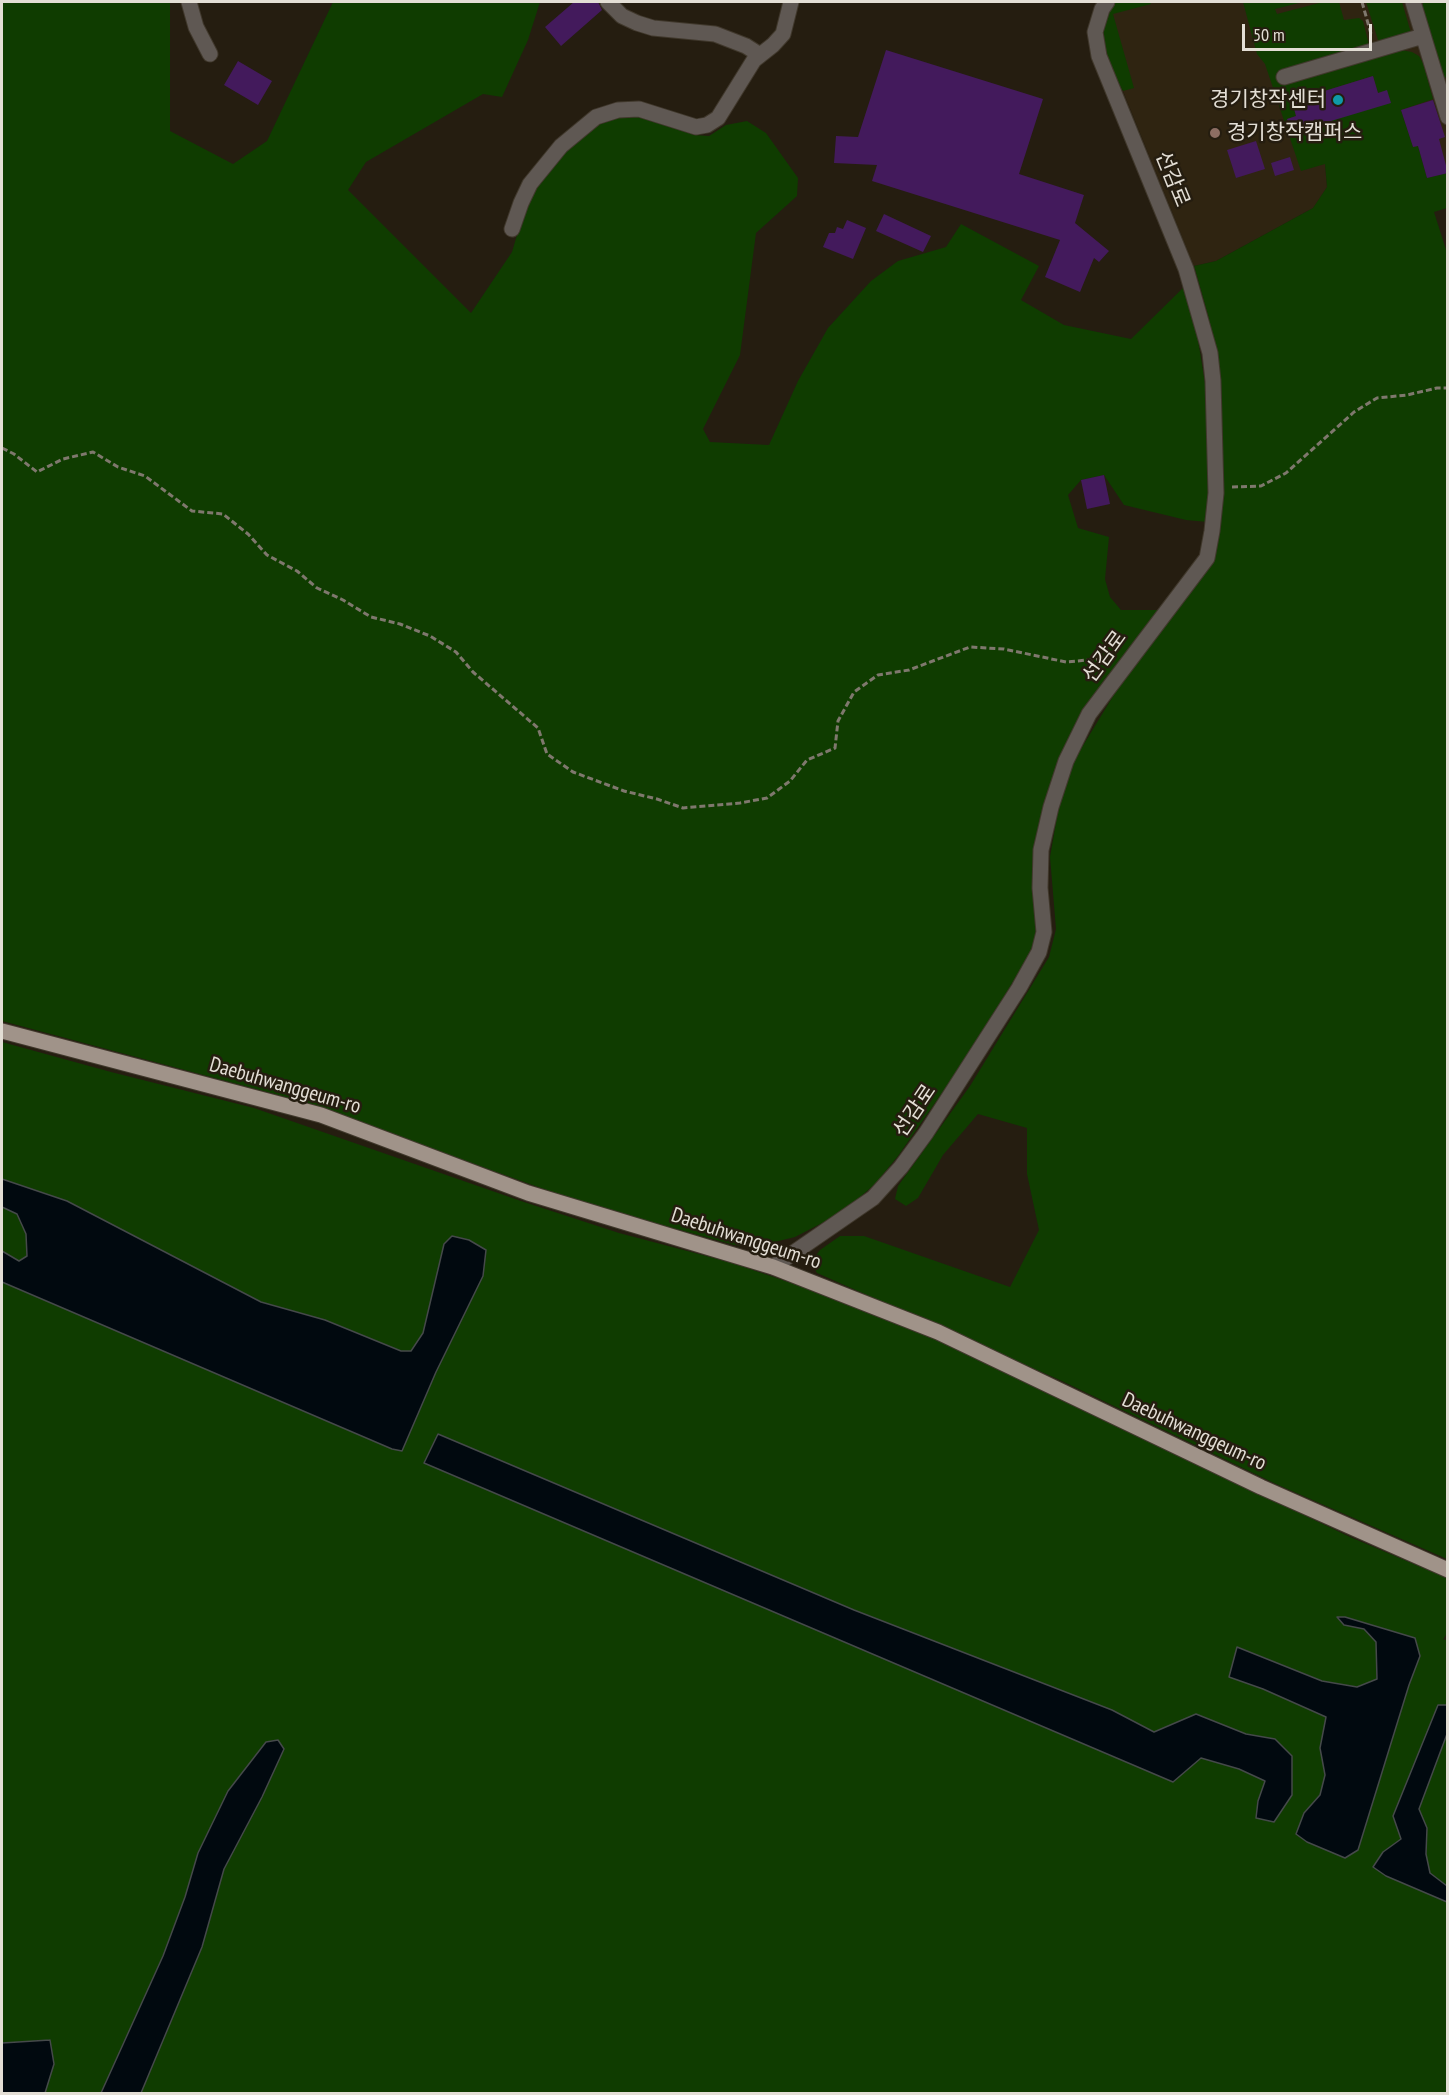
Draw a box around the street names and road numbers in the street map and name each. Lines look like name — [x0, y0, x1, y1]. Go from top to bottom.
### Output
street label: 선감로 — [1149, 147, 1195, 211]
street label: 선감로 — [1078, 626, 1132, 688]
street label: Daebuhwanggeum-ro — [206, 1052, 364, 1120]
street label: 선감로 — [888, 1080, 942, 1142]
street label: Daebuhwanggeum-ro — [668, 1203, 824, 1275]
street label: Daebuhwanggeum-ro — [1118, 1388, 1270, 1476]

